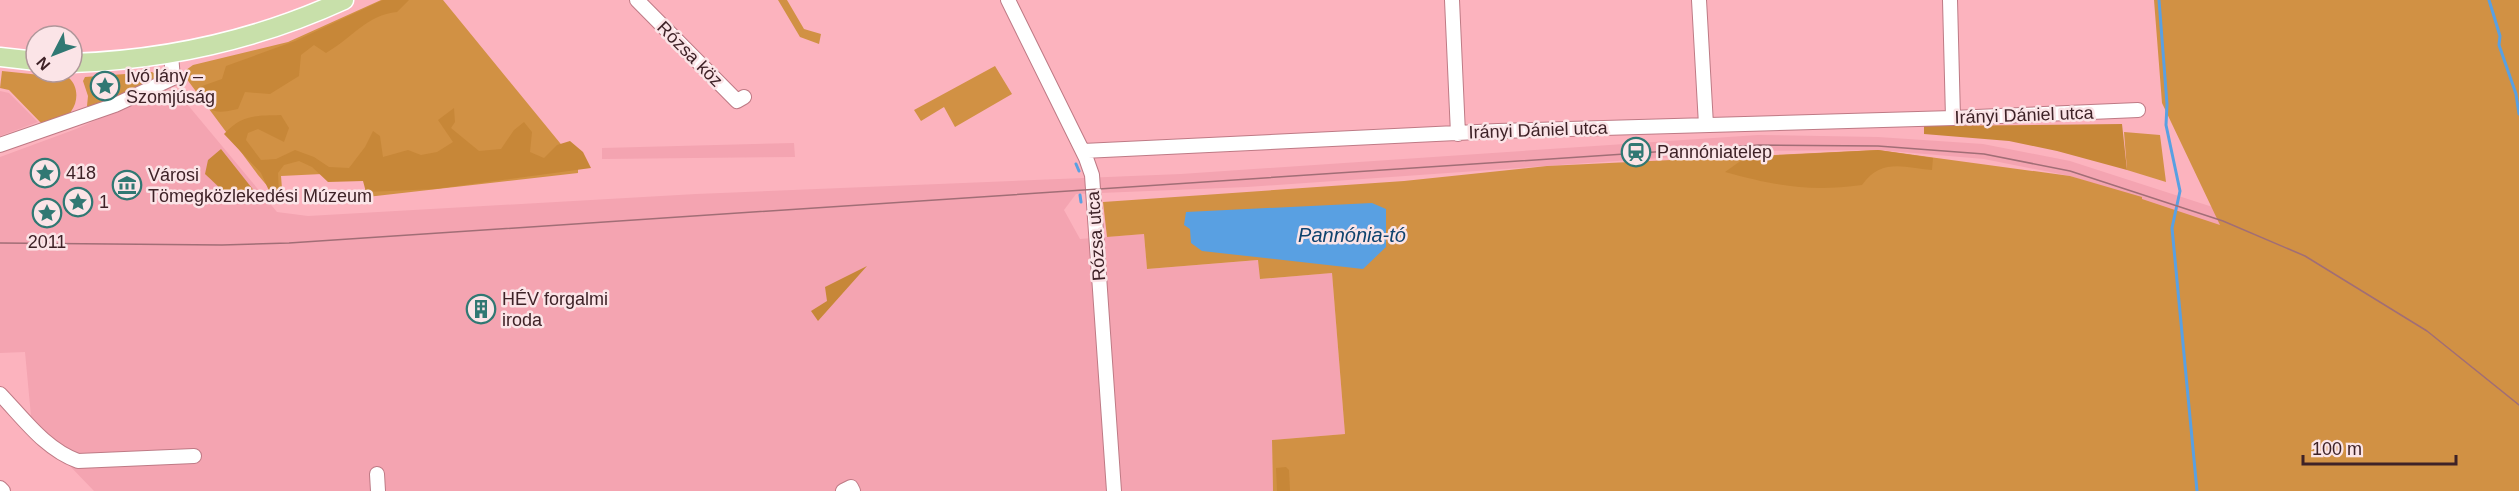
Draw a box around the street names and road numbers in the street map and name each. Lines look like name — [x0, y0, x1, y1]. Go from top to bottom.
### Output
street label: Rózsa köz — [653, 17, 727, 91]
street label: Irányi Dániel utca — [1954, 103, 2095, 127]
street label: Irányi Dániel utca — [1468, 118, 1609, 142]
street label: Rózsa utca — [1083, 189, 1109, 282]

